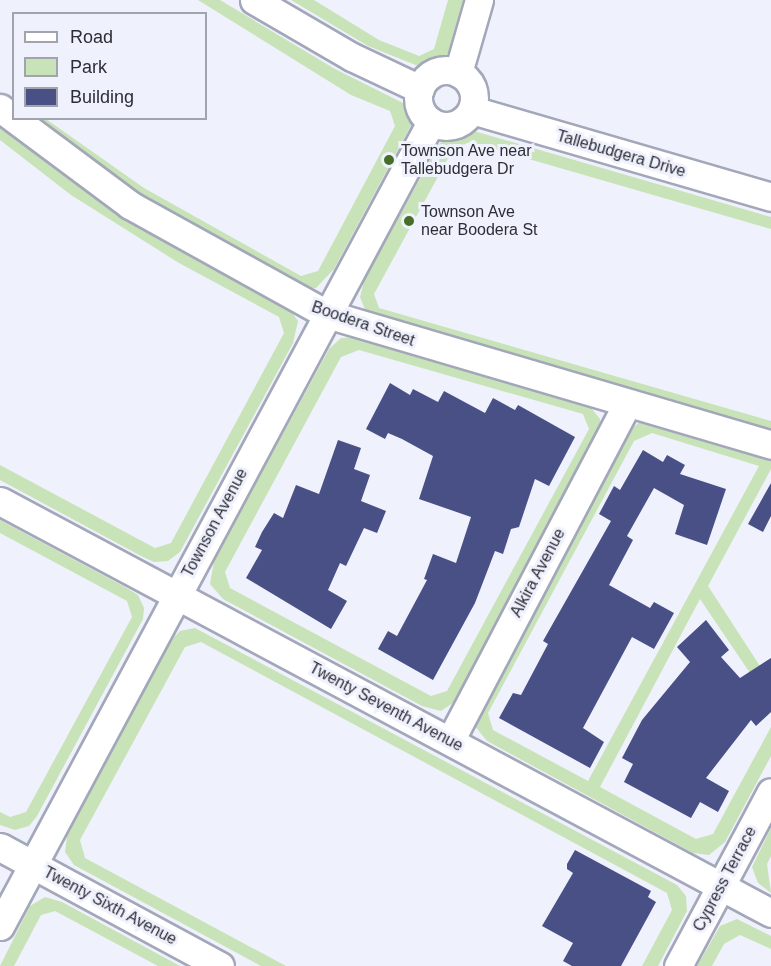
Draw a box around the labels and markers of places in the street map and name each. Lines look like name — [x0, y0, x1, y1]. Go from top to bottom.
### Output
place label: Townson Ave near Tallebudgera Dr — [401, 141, 532, 179]
marker: Townson Ave near Tallebudgera Dr — [382, 153, 396, 167]
place label: Townson Ave near Boodera St — [421, 202, 538, 240]
marker: Townson Ave near Boodera St — [402, 214, 416, 228]

